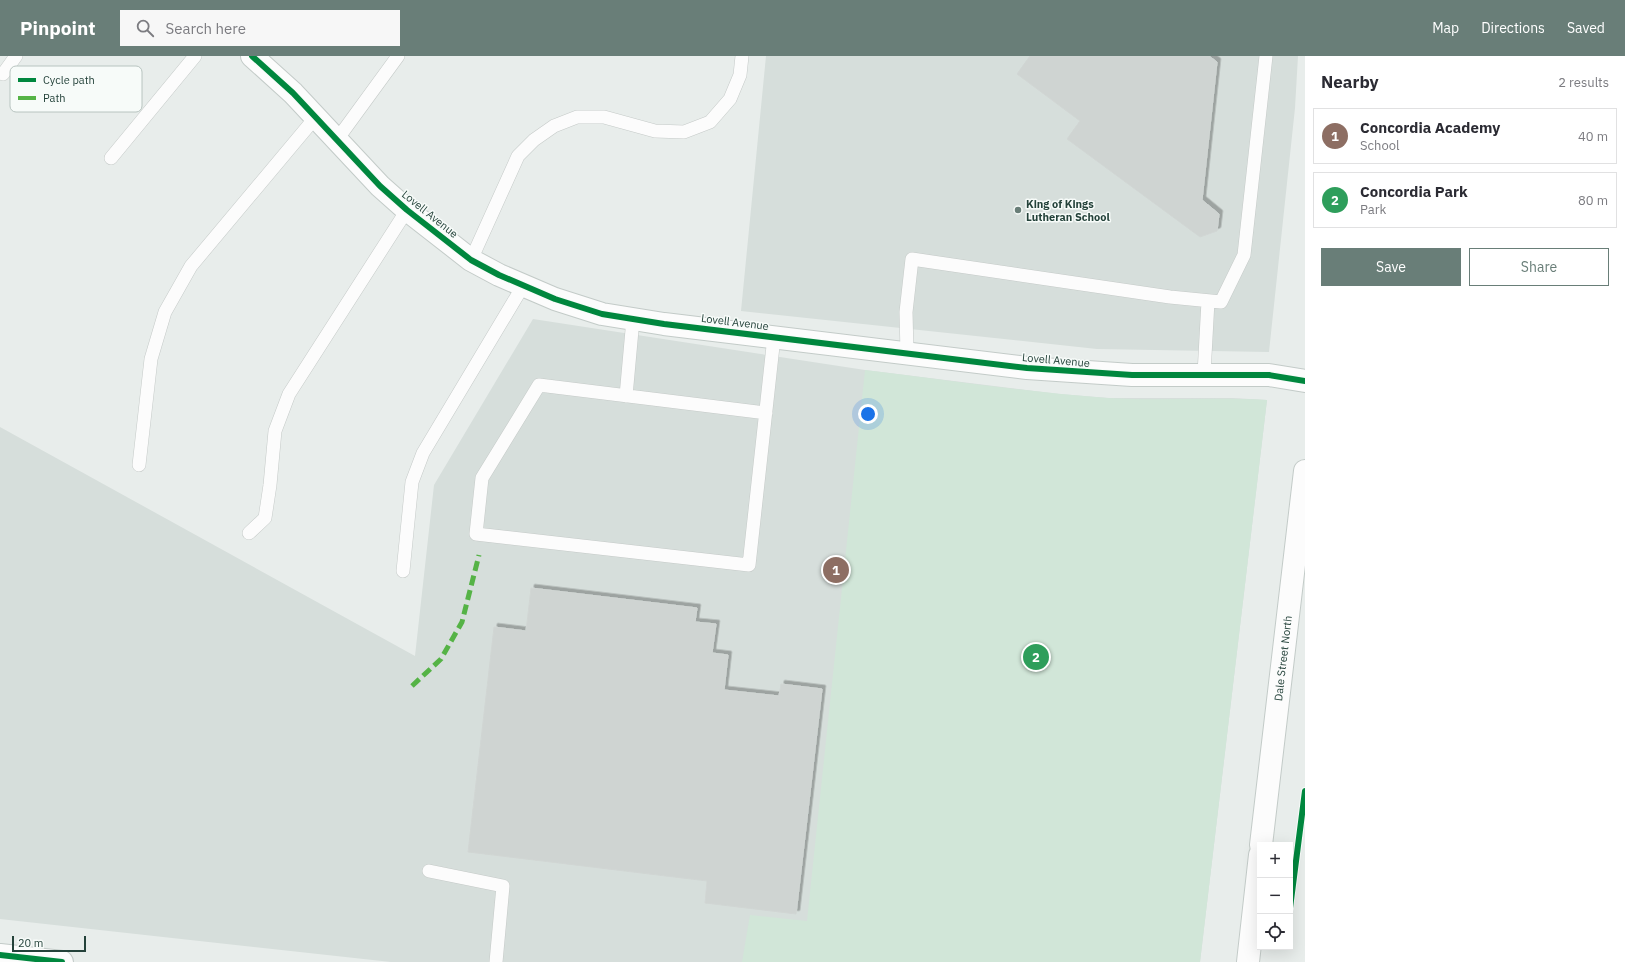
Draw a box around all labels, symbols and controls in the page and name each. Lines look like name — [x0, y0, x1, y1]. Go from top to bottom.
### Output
search box — [120, 10, 400, 46]
text: Pinpoint — [20, 16, 96, 40]
icon: search — [134, 17, 156, 39]
text: Search here — [166, 19, 246, 38]
text: Map — [1432, 19, 1459, 37]
text: Directions — [1481, 19, 1545, 37]
text: Saved — [1567, 19, 1605, 37]
legend — [10, 66, 142, 112]
text: Nearby — [1321, 71, 1379, 93]
text: Cycle path — [43, 73, 95, 87]
text: 2 results — [1558, 74, 1609, 91]
text: Path — [43, 91, 66, 105]
text: Concordia Academy — [1360, 118, 1500, 137]
text: 1 — [1331, 128, 1339, 145]
text: 40 m — [1578, 128, 1608, 145]
text: School — [1360, 137, 1400, 154]
text: Concordia Park — [1360, 182, 1468, 201]
street label: Lovell Avenue — [399, 187, 461, 241]
text: 2 — [1331, 192, 1339, 209]
text: 80 m — [1578, 192, 1608, 209]
place label: King of Kings Lutheran School — [1026, 197, 1110, 224]
text: Park — [1360, 201, 1386, 218]
marker: King of Kings Lutheran School — [1013, 205, 1023, 215]
button: Save — [1321, 248, 1461, 286]
button: Share — [1469, 248, 1609, 286]
street label: Lovell Avenue — [700, 311, 770, 333]
street label: Lovell Avenue — [1021, 350, 1091, 370]
your location — [858, 404, 878, 424]
pin: 1 — [823, 555, 849, 585]
street label: Dale Street North — [1271, 615, 1295, 702]
pin: 2 — [1023, 642, 1049, 672]
map controls — [1257, 842, 1293, 950]
button: + — [1257, 842, 1293, 878]
button: − — [1257, 878, 1293, 914]
button: locate — [1257, 914, 1293, 950]
scale bar — [12, 934, 86, 953]
text: 20 m — [18, 936, 43, 950]

